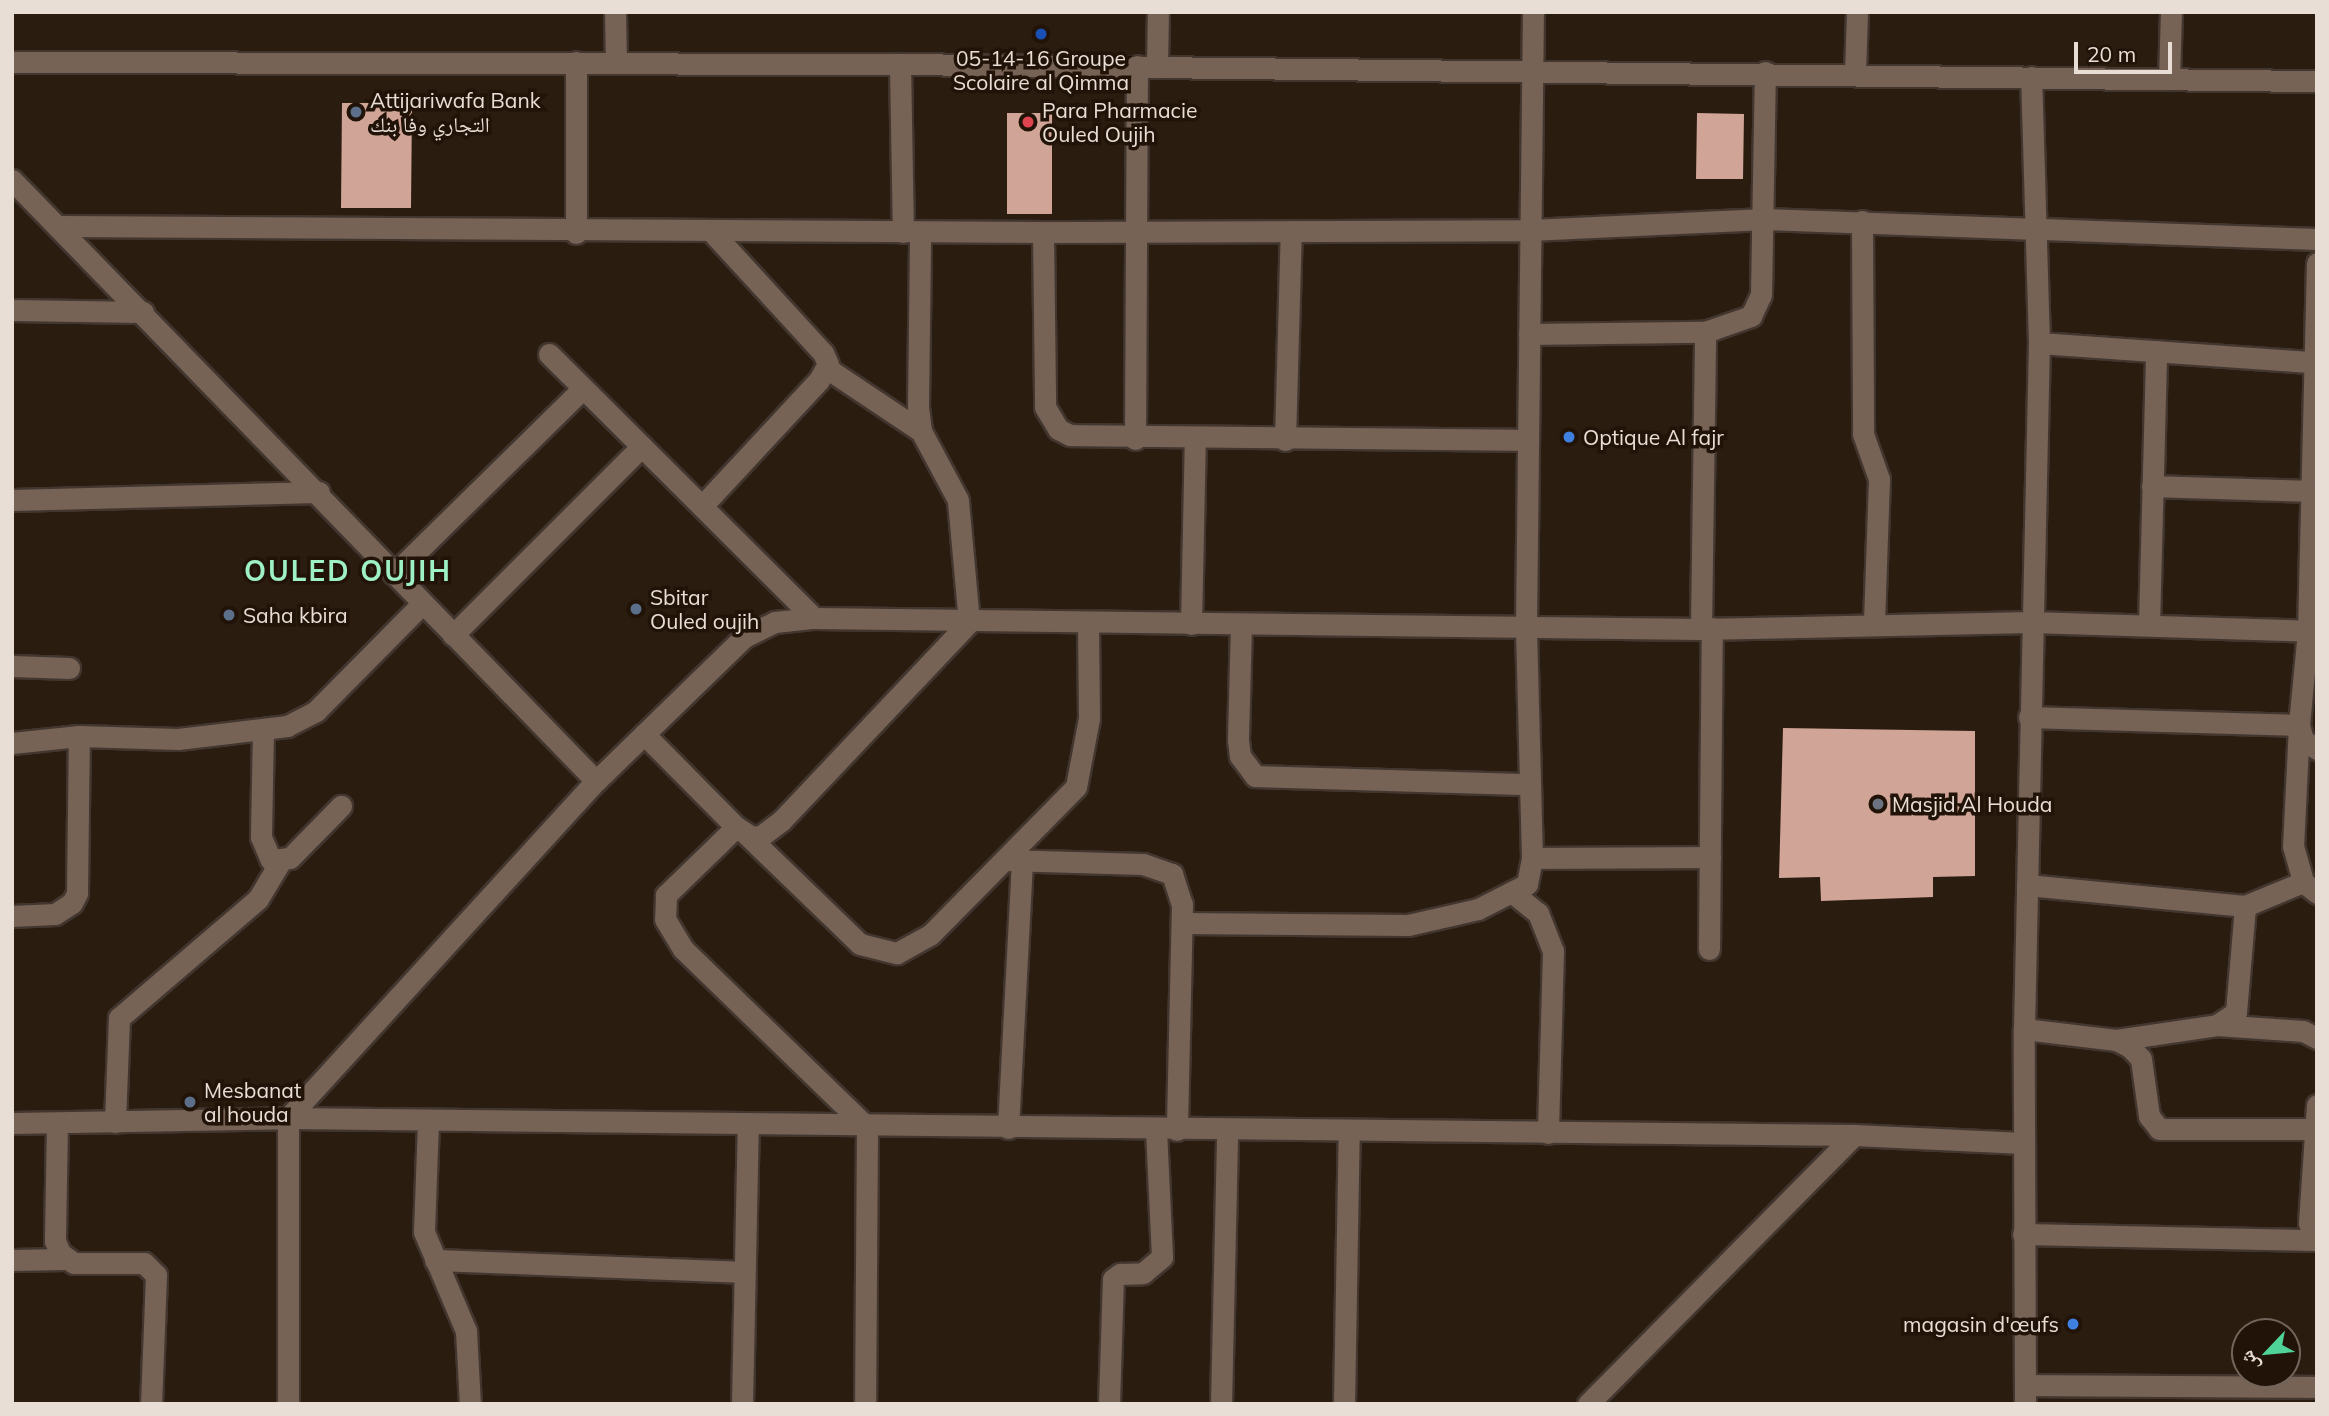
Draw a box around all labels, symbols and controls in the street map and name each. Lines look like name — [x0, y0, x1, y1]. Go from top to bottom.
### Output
marker: 05-14-16 Groupe Scolaire al Qimma — [1033, 26, 1049, 42]
scale bar — [2077, 28, 2175, 72]
text: 20 m — [2087, 41, 2136, 67]
place label: 05-14-16 Groupe Scolaire al Qimma — [953, 45, 1129, 95]
place label: Attijariwafa Bank التجاري وفا بنك — [370, 87, 541, 137]
place label: Para Pharmacie Ouled Oujih — [1042, 97, 1197, 147]
marker: Attijariwafa Bank التجاري وفا بنك — [348, 104, 364, 120]
marker: Para Pharmacie Ouled Oujih — [1020, 114, 1036, 130]
place label: Optique Al fajr — [1583, 424, 1724, 450]
marker: Optique Al fajr — [1561, 429, 1577, 445]
district label: OULED OUJIH — [245, 554, 451, 588]
place label: Sbitar Ouled oujih — [650, 584, 759, 634]
marker: Sbitar Ouled oujih — [628, 601, 644, 617]
place label: Saha kbira — [243, 602, 348, 628]
marker: Saha kbira — [221, 607, 237, 623]
place label: Masjid Al Houda — [1892, 791, 2052, 817]
marker: Masjid Al Houda — [1870, 796, 1886, 812]
place label: Mesbanat al houda — [204, 1077, 301, 1127]
marker: Mesbanat al houda — [182, 1094, 198, 1110]
place label: magasin d'œufs — [1903, 1311, 2059, 1337]
marker: magasin d'œufs — [2065, 1316, 2081, 1332]
north arrow — [2231, 1318, 2301, 1388]
text: ش — [2234, 1347, 2264, 1376]

